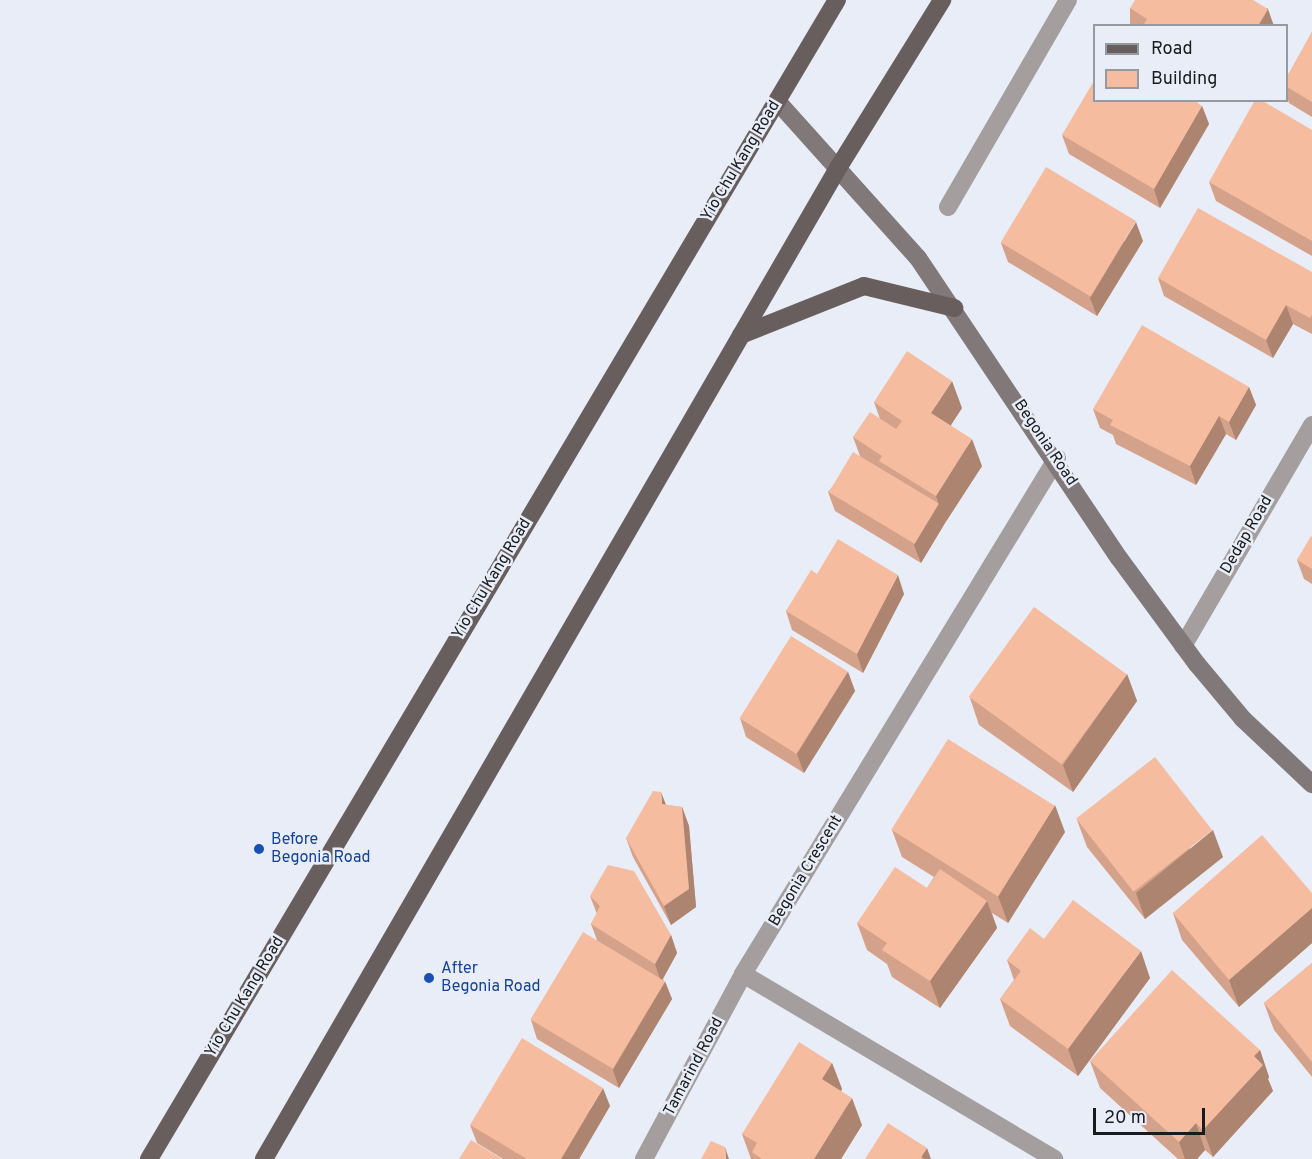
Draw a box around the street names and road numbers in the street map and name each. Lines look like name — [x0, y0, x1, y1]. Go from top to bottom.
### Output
street label: Yio Chu Kang Road — [697, 97, 785, 225]
street label: Begonia Road — [1009, 396, 1081, 490]
street label: Dedap Road — [1217, 492, 1277, 578]
street label: Yio Chu Kang Road — [448, 515, 536, 643]
street label: Begonia Crescent — [765, 812, 847, 930]
street label: Yio Chu Kang Road — [201, 933, 289, 1061]
street label: Tamarind Road — [660, 1015, 728, 1119]

